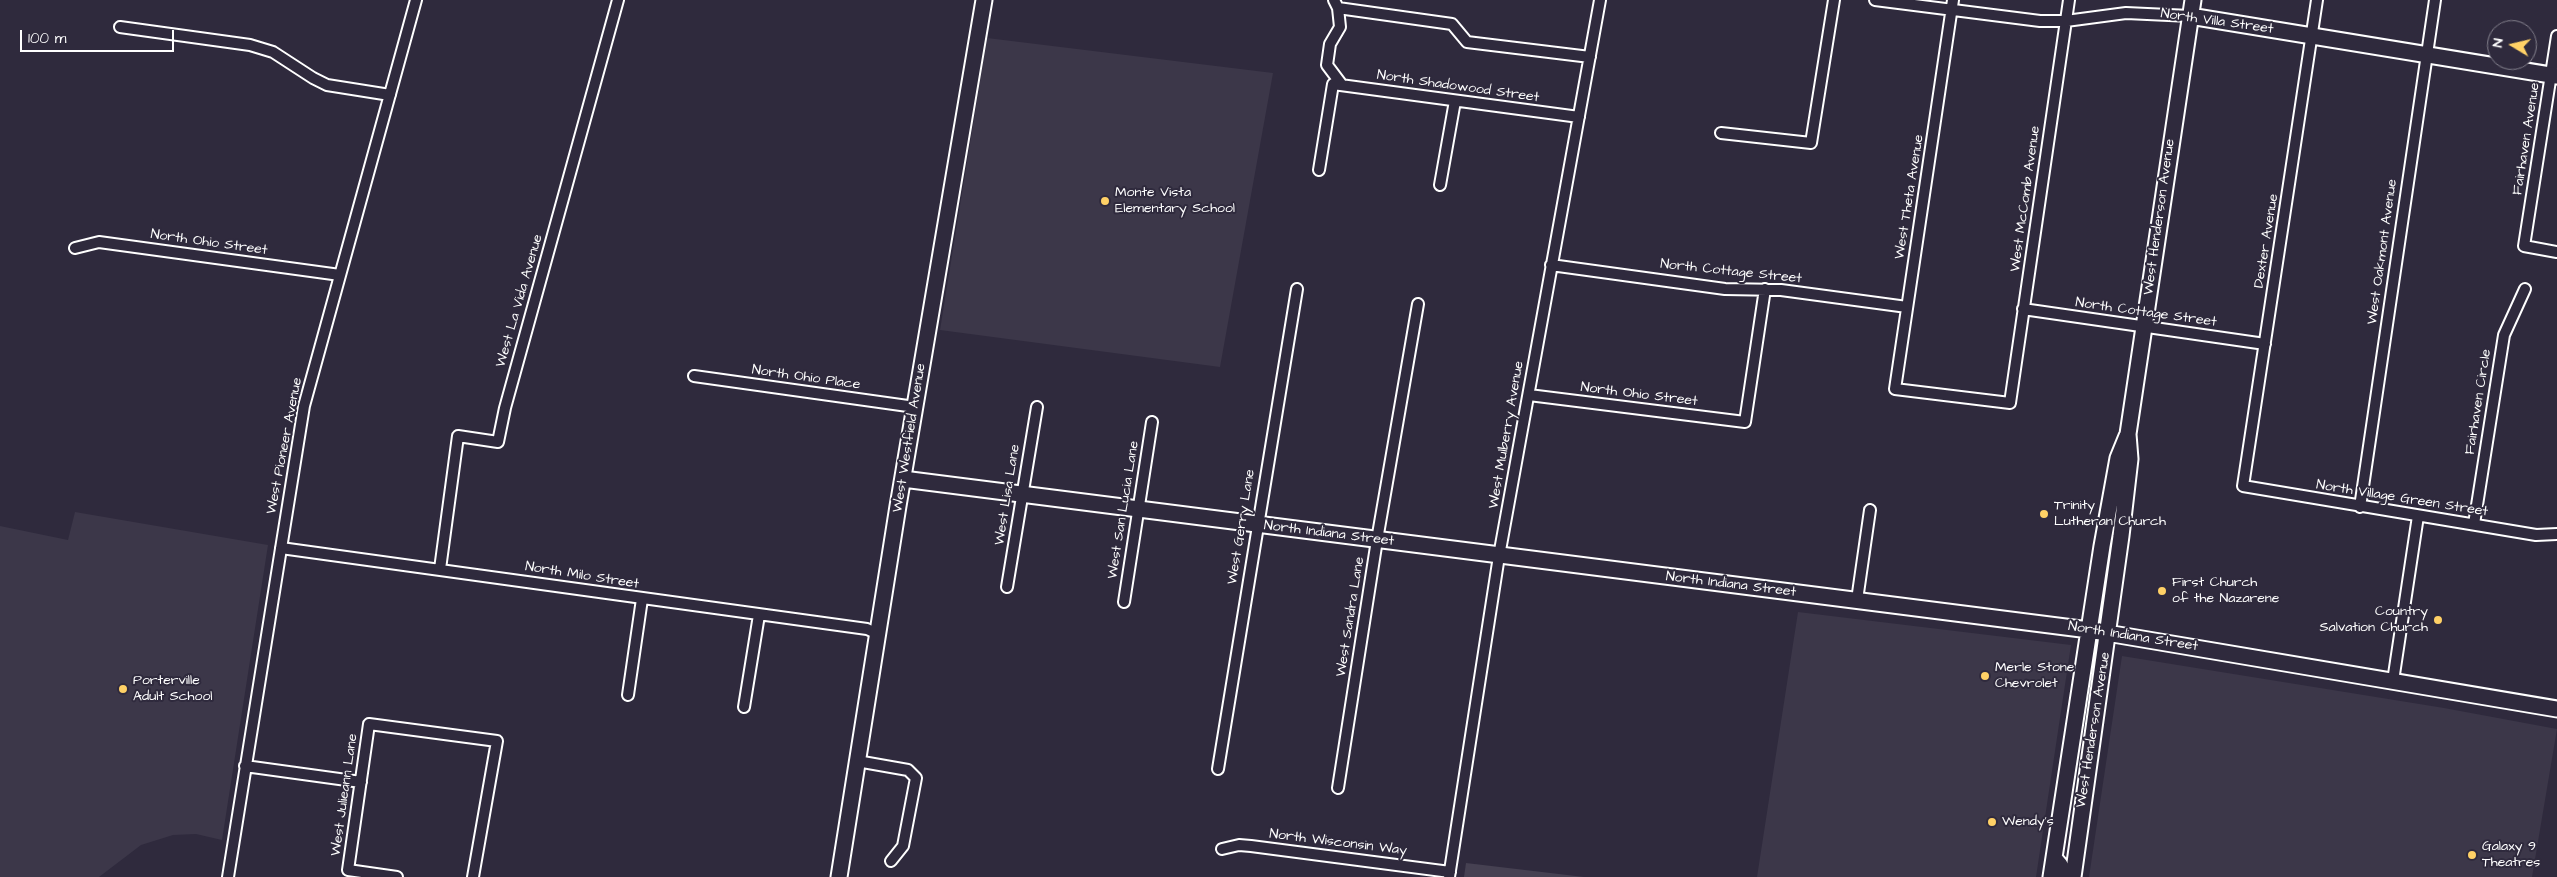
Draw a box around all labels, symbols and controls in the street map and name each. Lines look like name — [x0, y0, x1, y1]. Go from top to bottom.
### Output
street label: North Villa Street — [2159, 6, 2275, 38]
scale bar — [22, 20, 176, 52]
north arrow — [2487, 20, 2537, 70]
text: 100 m — [28, 28, 67, 49]
text: N — [2488, 37, 2509, 49]
street label: North Shadowood Street — [1376, 67, 1540, 107]
street label: Fairhaven Avenue — [2510, 82, 2544, 196]
street label: West McComb Avenue — [2007, 125, 2045, 273]
street label: West Theta Avenue — [1892, 133, 1928, 261]
street label: West Henderson Avenue — [2141, 138, 2179, 296]
street label: West Oakmont Avenue — [2364, 178, 2402, 326]
place label: Monte Vista Elementary School — [1115, 185, 1235, 218]
street label: Dexter Avenue — [2251, 193, 2283, 289]
marker: Monte Vista Elementary School — [1099, 195, 1111, 207]
street label: North Ohio Street — [150, 226, 268, 260]
street label: West La Vida Avenue — [493, 232, 547, 370]
street label: North Cottage Street — [1659, 256, 1803, 288]
street label: North Cottage Street — [2074, 295, 2218, 331]
street label: Fairhaven Circle — [2462, 348, 2496, 456]
street label: West Mulberry Avenue — [1486, 360, 1528, 510]
street label: North Ohio Place — [751, 362, 861, 394]
street label: West Westfield Avenue — [890, 362, 930, 514]
street label: West Pioneer Avenue — [264, 376, 306, 516]
street label: North Ohio Street — [1580, 379, 1698, 411]
street label: West San Lucia Lane — [1105, 440, 1143, 580]
street label: West Lisa Lane — [992, 443, 1024, 547]
street label: West Gerry Lane — [1225, 468, 1259, 586]
street label: North Village Green Street — [2315, 477, 2489, 521]
place label: Trinity Lutheran Church — [2054, 498, 2166, 530]
marker: Trinity Lutheran Church — [2038, 508, 2050, 520]
street label: North Indiana Street — [1263, 518, 1395, 550]
street label: West Sandra Lane — [1333, 556, 1369, 678]
street label: North Milo Street — [524, 559, 640, 593]
street label: North Indiana Street — [1665, 569, 1797, 601]
place label: First Church of the Nazarene — [2172, 575, 2279, 608]
marker: First Church of the Nazarene — [2156, 585, 2168, 597]
place label: Country Salvation Church — [2320, 604, 2428, 636]
marker: Country Salvation Church — [2432, 614, 2444, 626]
street label: North Indiana Street — [2067, 618, 2199, 656]
street label: West Henderson Avenue — [2073, 651, 2115, 809]
place label: Merle Stone Chevrolet — [1995, 660, 2074, 692]
marker: Merle Stone Chevrolet — [1979, 670, 1991, 682]
place label: Porterville Adult School — [133, 673, 212, 706]
marker: Porterville Adult School — [117, 683, 129, 695]
street label: West Julieann Lane — [328, 733, 362, 857]
place label: Wendy's — [2002, 814, 2054, 830]
marker: Wendy's — [1986, 816, 1998, 828]
street label: North Wisconsin Way — [1268, 826, 1408, 860]
place label: Galaxy 9 Theatres — [2482, 839, 2540, 872]
marker: Galaxy 9 Theatres — [2466, 849, 2478, 861]

